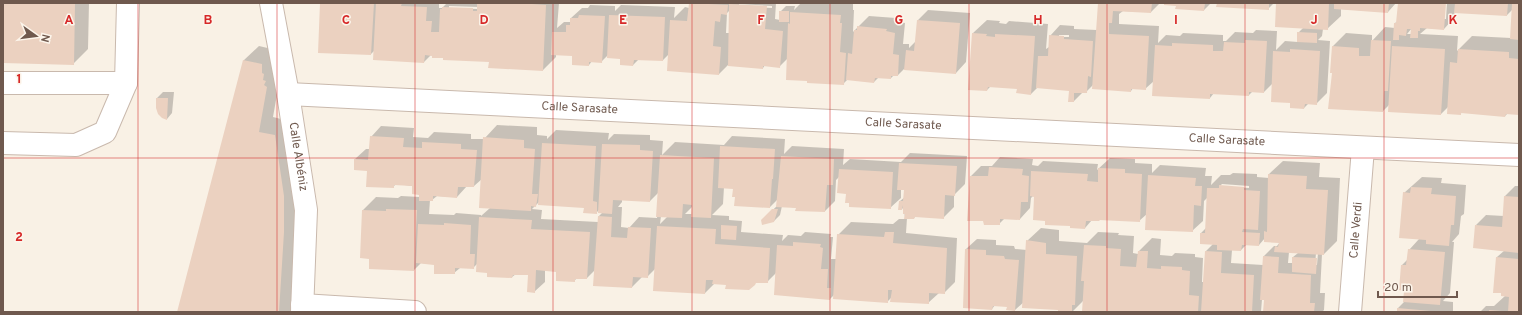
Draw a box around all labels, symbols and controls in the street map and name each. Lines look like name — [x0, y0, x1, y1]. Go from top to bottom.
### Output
text: A — [64, 13, 74, 29]
text: B — [204, 13, 213, 29]
text: C — [342, 13, 350, 29]
text: D — [479, 13, 489, 29]
text: E — [619, 13, 627, 29]
text: F — [757, 13, 765, 29]
text: G — [895, 13, 904, 29]
text: H — [1033, 13, 1043, 29]
text: I — [1174, 13, 1178, 29]
text: J — [1310, 13, 1318, 29]
text: K — [1448, 13, 1458, 29]
north arrow — [16, 16, 56, 56]
text: N — [37, 33, 52, 44]
text: 1 — [16, 72, 22, 88]
street label: Calle Sarasate — [541, 99, 618, 118]
street label: Calle Sarasate — [865, 115, 942, 134]
street label: Calle Albéniz — [284, 121, 311, 192]
street label: Calle Sarasate — [1188, 131, 1266, 150]
street label: Calle Verdi — [1346, 201, 1367, 259]
text: 2 — [15, 230, 23, 246]
scale bar — [1378, 273, 1457, 299]
text: 20 m — [1384, 280, 1412, 296]

